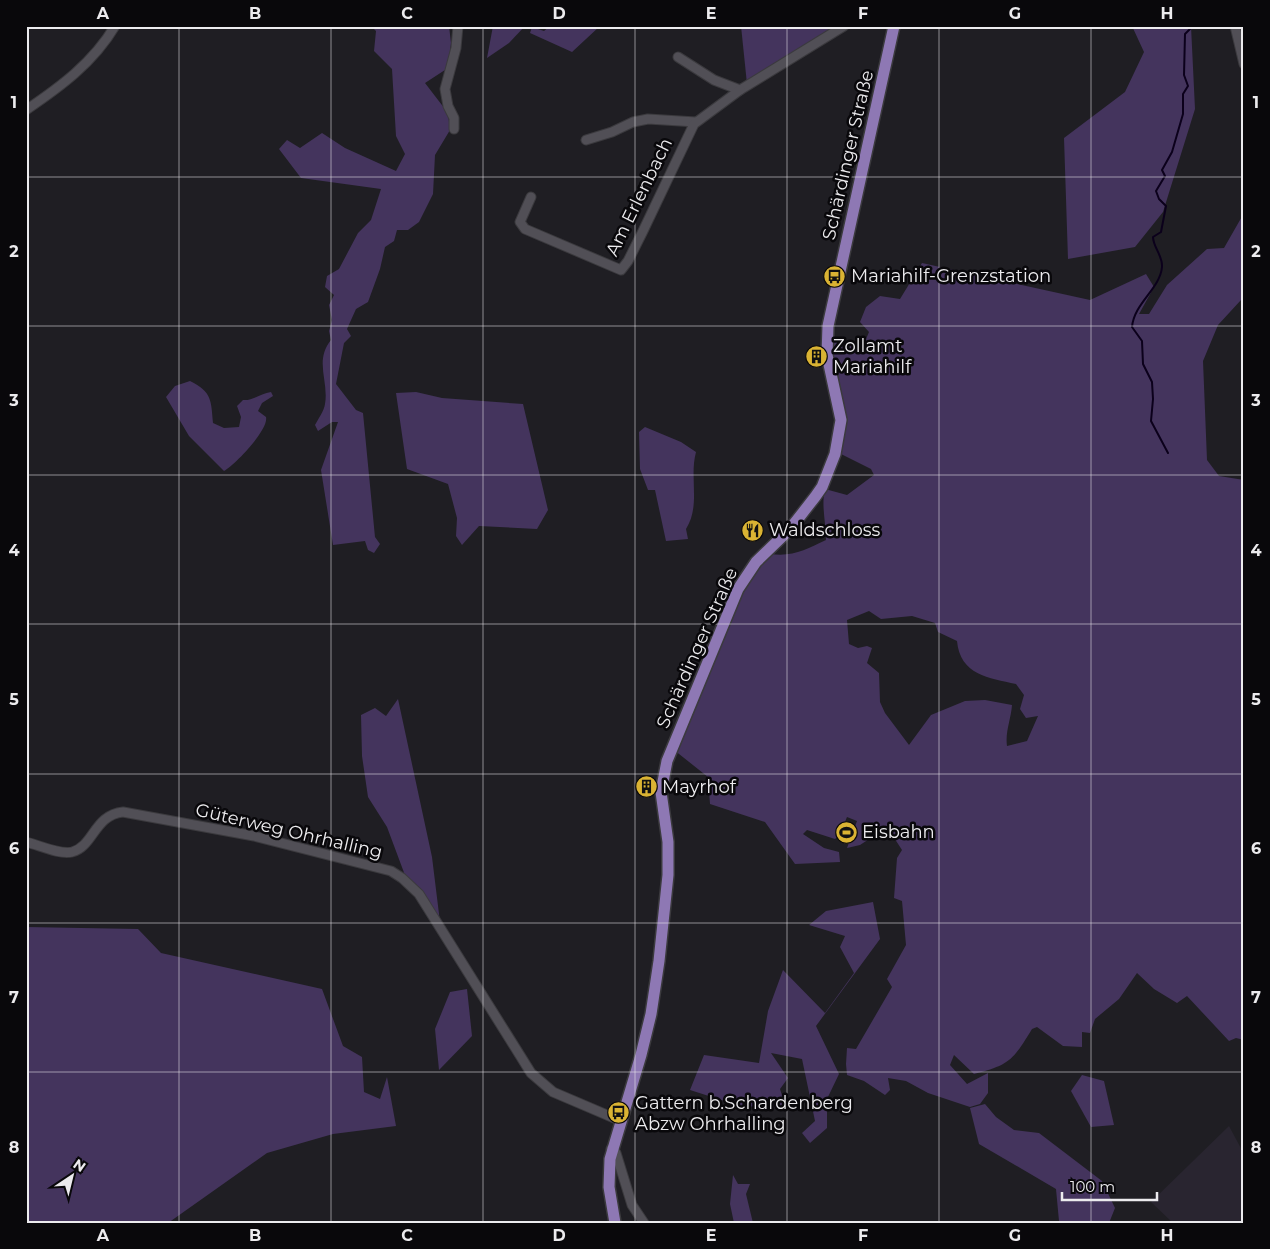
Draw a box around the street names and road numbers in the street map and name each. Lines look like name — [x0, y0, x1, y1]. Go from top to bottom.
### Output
street label: Schärdinger Straße — [818, 68, 878, 242]
street label: Am Erlenbach — [601, 134, 677, 260]
street label: Schärdinger Straße — [652, 564, 742, 732]
street label: Güterweg Ohrhalling — [193, 799, 385, 863]

